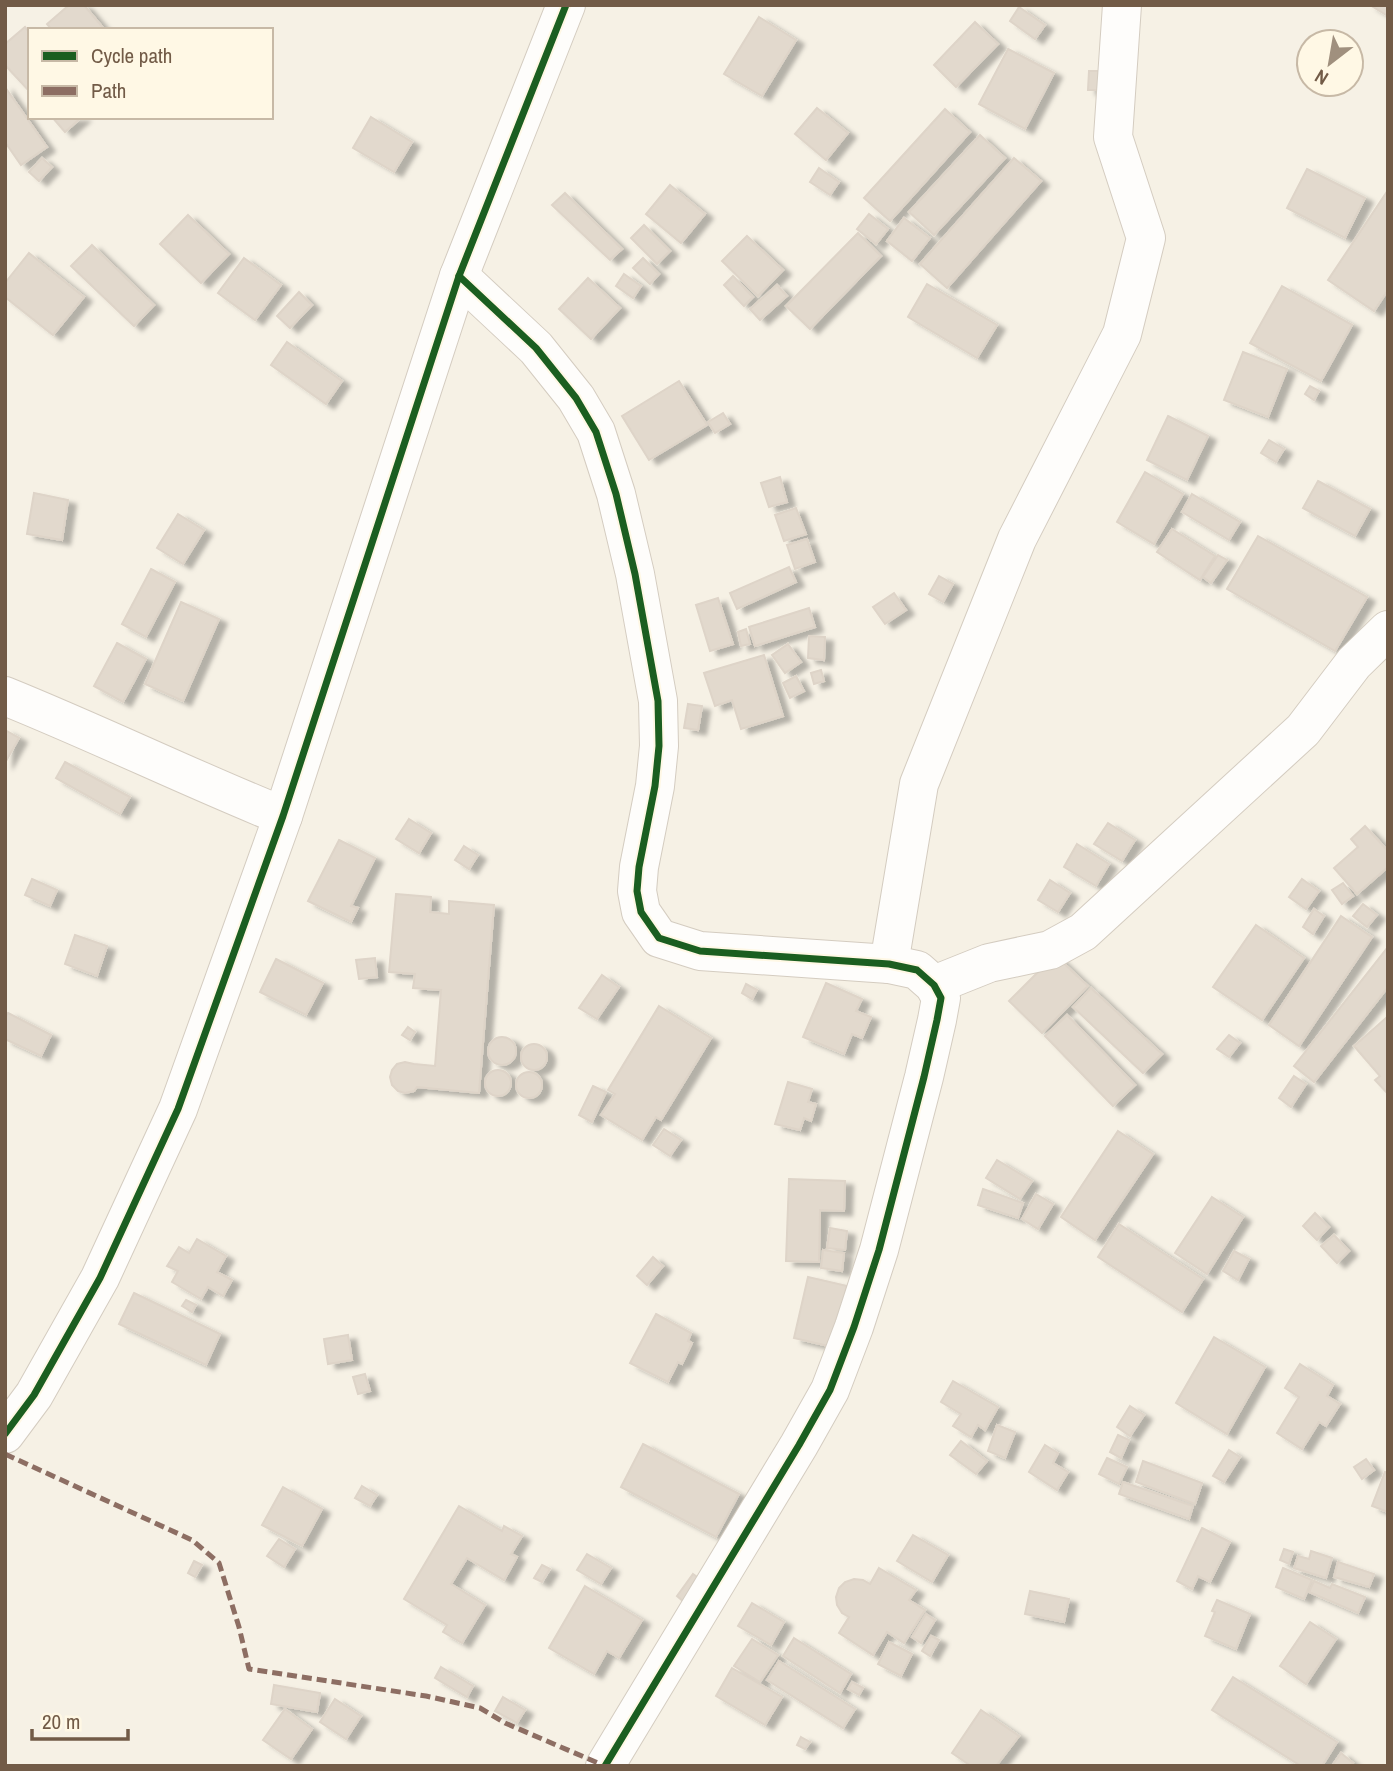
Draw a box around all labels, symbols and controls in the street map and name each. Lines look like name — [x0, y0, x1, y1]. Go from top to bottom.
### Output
legend — [28, 28, 273, 119]
north arrow — [1295, 28, 1365, 98]
text: Cycle path — [91, 41, 172, 70]
text: N — [1310, 64, 1333, 92]
text: Path — [91, 76, 126, 105]
scale bar — [32, 1698, 128, 1742]
text: 20 m — [42, 1707, 80, 1736]

